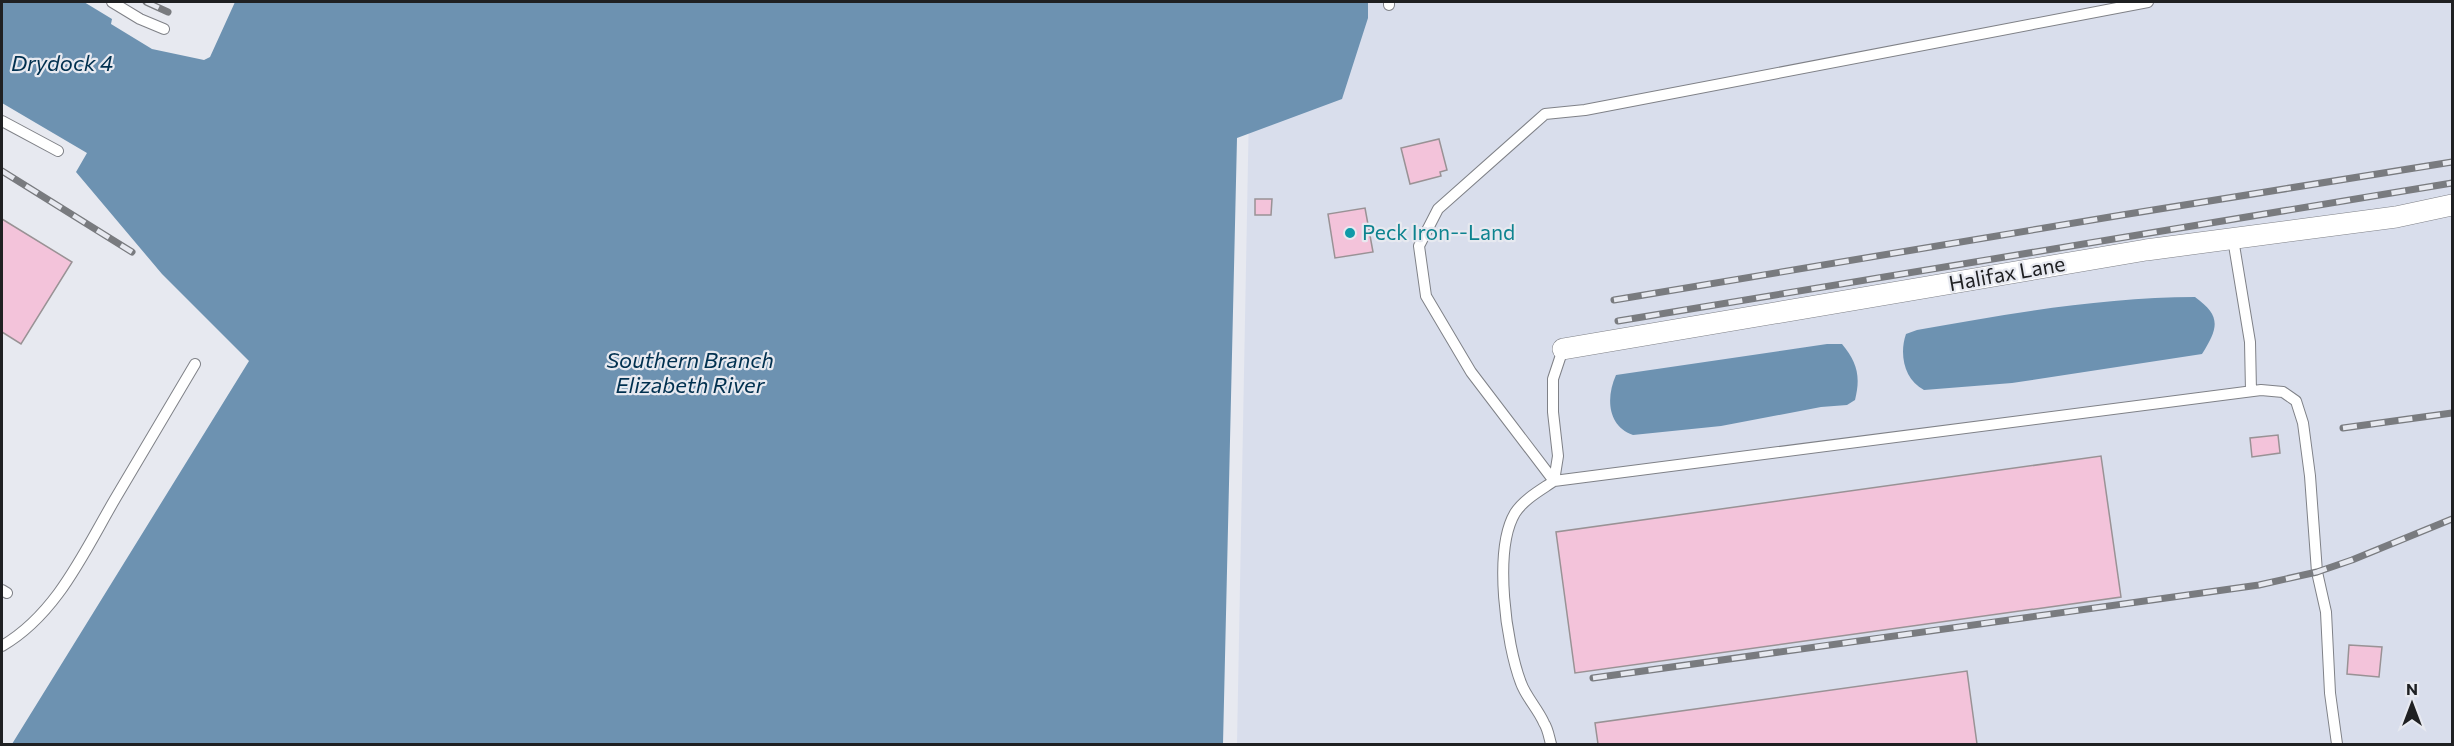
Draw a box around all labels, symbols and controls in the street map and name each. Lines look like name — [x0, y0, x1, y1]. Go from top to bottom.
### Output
water label: Drydock 4 — [11, 49, 113, 76]
place label: Peck Iron--Land — [1362, 219, 1515, 244]
marker: Peck Iron--Land — [1343, 226, 1357, 240]
street label: Halifax Lane — [1947, 250, 2067, 295]
water label: Southern Branch Elizabeth River — [606, 346, 774, 398]
north arrow — [2382, 674, 2442, 734]
text: N — [2406, 679, 2418, 698]

